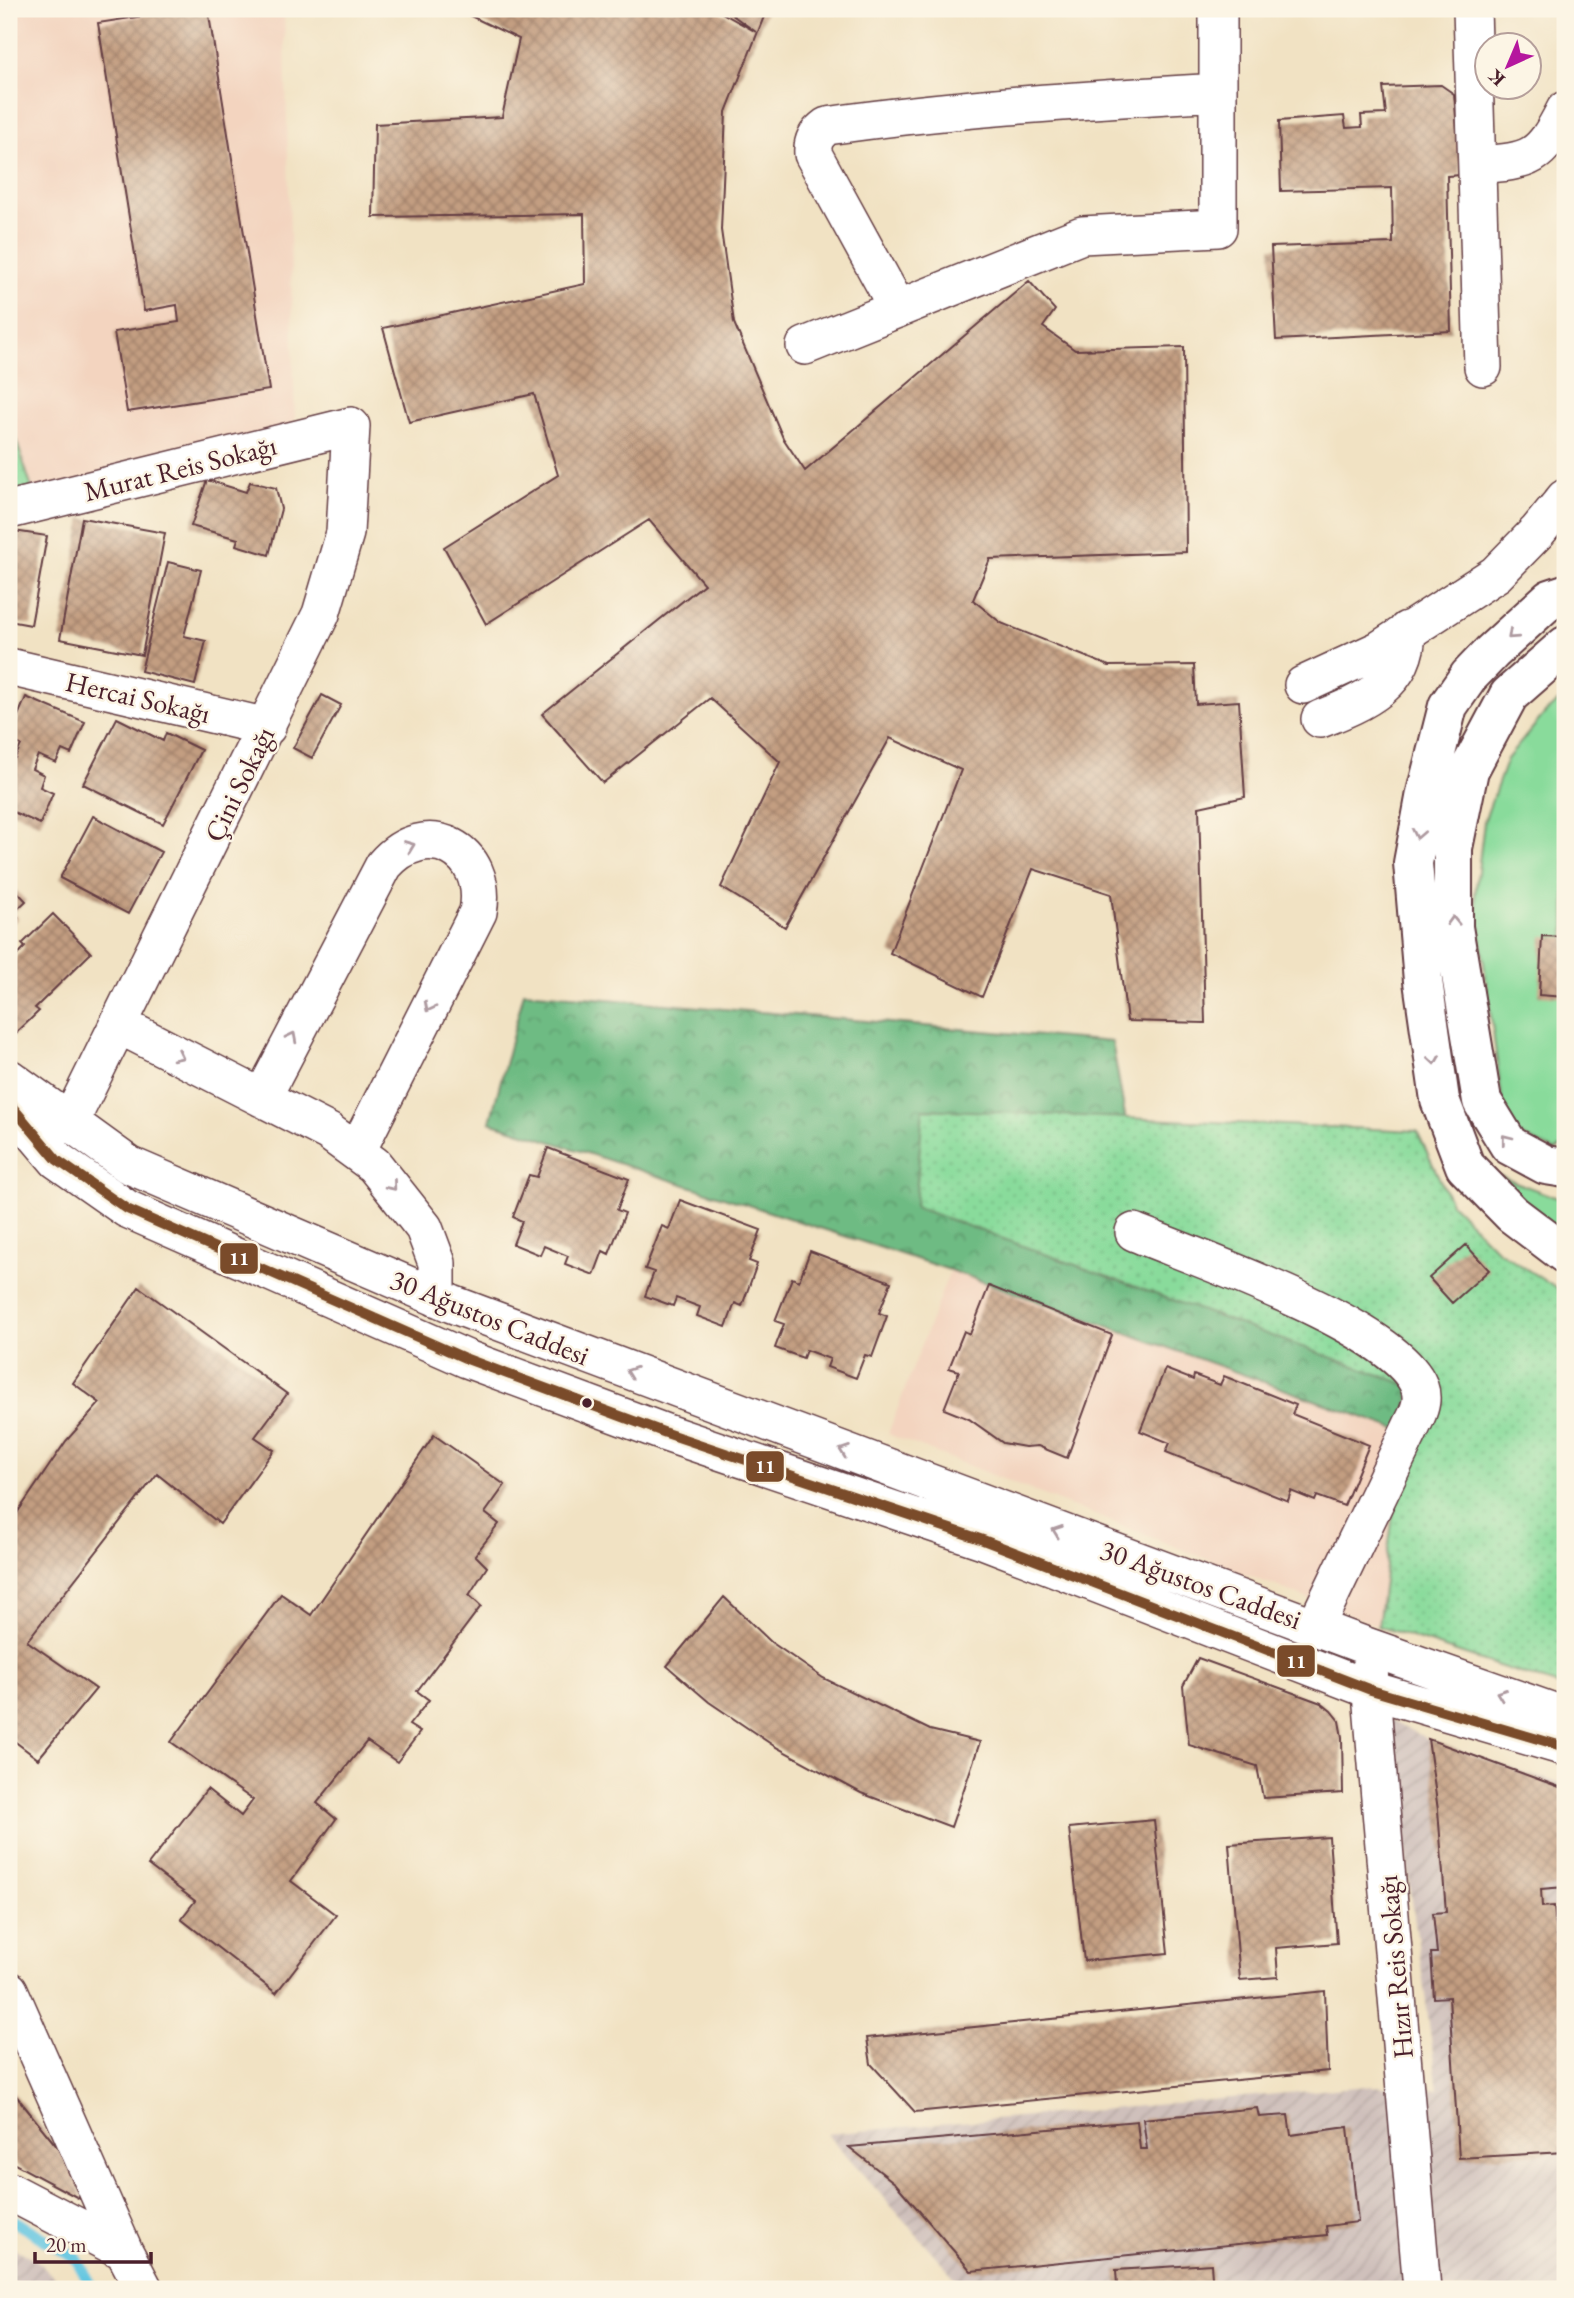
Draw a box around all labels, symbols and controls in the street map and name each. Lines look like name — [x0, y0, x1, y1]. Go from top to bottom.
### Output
north arrow — [1472, 32, 1542, 102]
text: K — [1482, 63, 1510, 92]
street label: Murat Reis Sokağı — [80, 427, 280, 509]
one-way arrow — [1507, 626, 1520, 639]
street label: Hercai Sokağı — [62, 663, 214, 731]
street label: Çini Sokağı — [196, 720, 282, 848]
one-way arrow — [1411, 828, 1426, 840]
one-way arrow — [403, 841, 415, 855]
one-way arrow — [1446, 915, 1461, 926]
one-way arrow — [424, 1000, 438, 1013]
one-way arrow — [284, 1032, 298, 1044]
one-way arrow — [172, 1047, 184, 1061]
one-way arrow — [1426, 1054, 1441, 1066]
one-way arrow — [1502, 1134, 1515, 1146]
one-way arrow — [384, 1179, 397, 1191]
line badge: 11 — [219, 1242, 259, 1275]
text: 11 — [229, 1246, 249, 1271]
street label: 30 Ağustos Caddesi — [385, 1261, 595, 1373]
one-way arrow — [625, 1366, 637, 1380]
unlabelled marker — [580, 1396, 594, 1410]
one-way arrow — [839, 1446, 851, 1460]
line badge: 11 — [745, 1450, 785, 1483]
text: 11 — [755, 1454, 775, 1479]
one-way arrow — [1052, 1525, 1064, 1539]
street label: 30 Ağustos Caddesi — [1096, 1531, 1307, 1637]
line badge: 11 — [1276, 1644, 1316, 1678]
text: 11 — [1286, 1649, 1306, 1674]
one-way arrow — [1495, 1688, 1507, 1702]
street label: Hızır Reis Sokağı — [1369, 1874, 1421, 2060]
scale bar — [35, 2221, 150, 2265]
text: 20 m — [46, 2231, 87, 2258]

